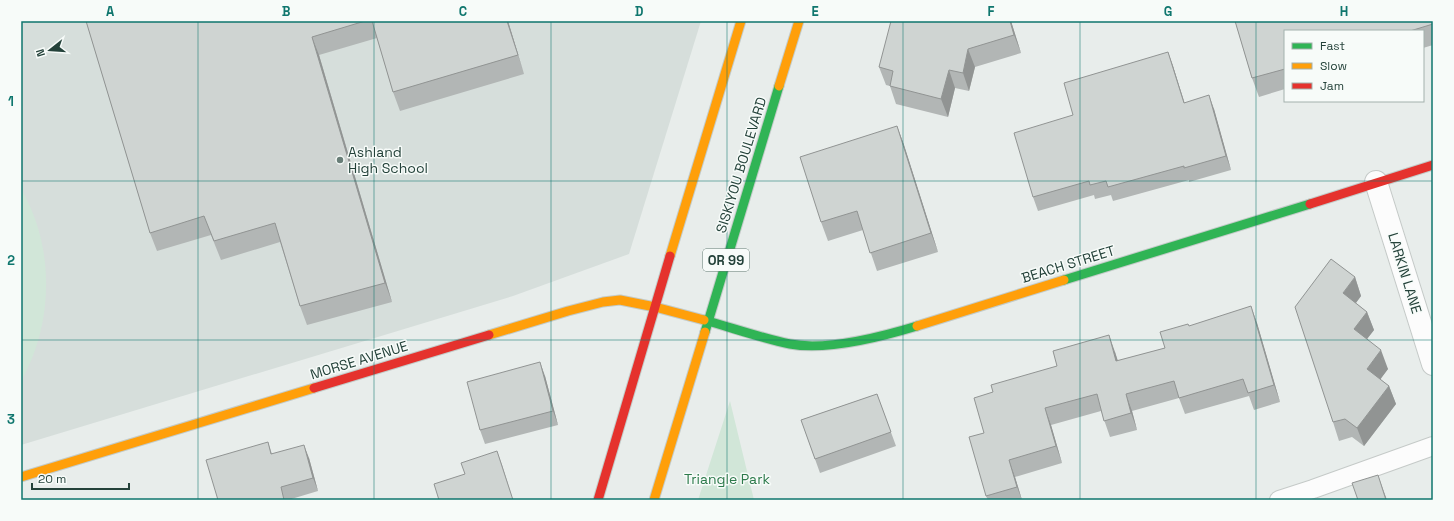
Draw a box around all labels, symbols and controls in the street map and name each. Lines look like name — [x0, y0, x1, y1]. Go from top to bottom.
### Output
text: A — [106, 3, 115, 20]
text: B — [282, 3, 291, 20]
text: C — [459, 3, 467, 20]
text: D — [635, 3, 644, 20]
text: E — [811, 3, 819, 20]
text: F — [988, 3, 995, 20]
text: G — [1164, 3, 1172, 20]
text: H — [1340, 3, 1348, 20]
north arrow — [30, 30, 70, 70]
legend — [1284, 30, 1424, 102]
text: Fast — [1320, 38, 1345, 54]
text: N — [33, 47, 48, 58]
text: Slow — [1320, 58, 1347, 74]
text: Jam — [1320, 78, 1344, 94]
text: 1 — [8, 93, 14, 110]
street label: SISKIYOU BOULEVARD — [712, 95, 770, 235]
place label: Ashland High School — [348, 143, 428, 177]
marker: Ashland High School — [335, 155, 345, 165]
street label: LARKIN LANE — [1384, 230, 1426, 316]
street label: BEACH STREET — [1019, 241, 1117, 287]
road number: OR 99 — [703, 249, 749, 271]
text: 2 — [7, 252, 15, 269]
street label: MORSE AVENUE — [308, 337, 410, 383]
text: 3 — [7, 411, 15, 428]
scale bar — [32, 465, 129, 491]
park label: Triangle Park — [684, 470, 770, 488]
text: 20 m — [38, 471, 66, 487]

